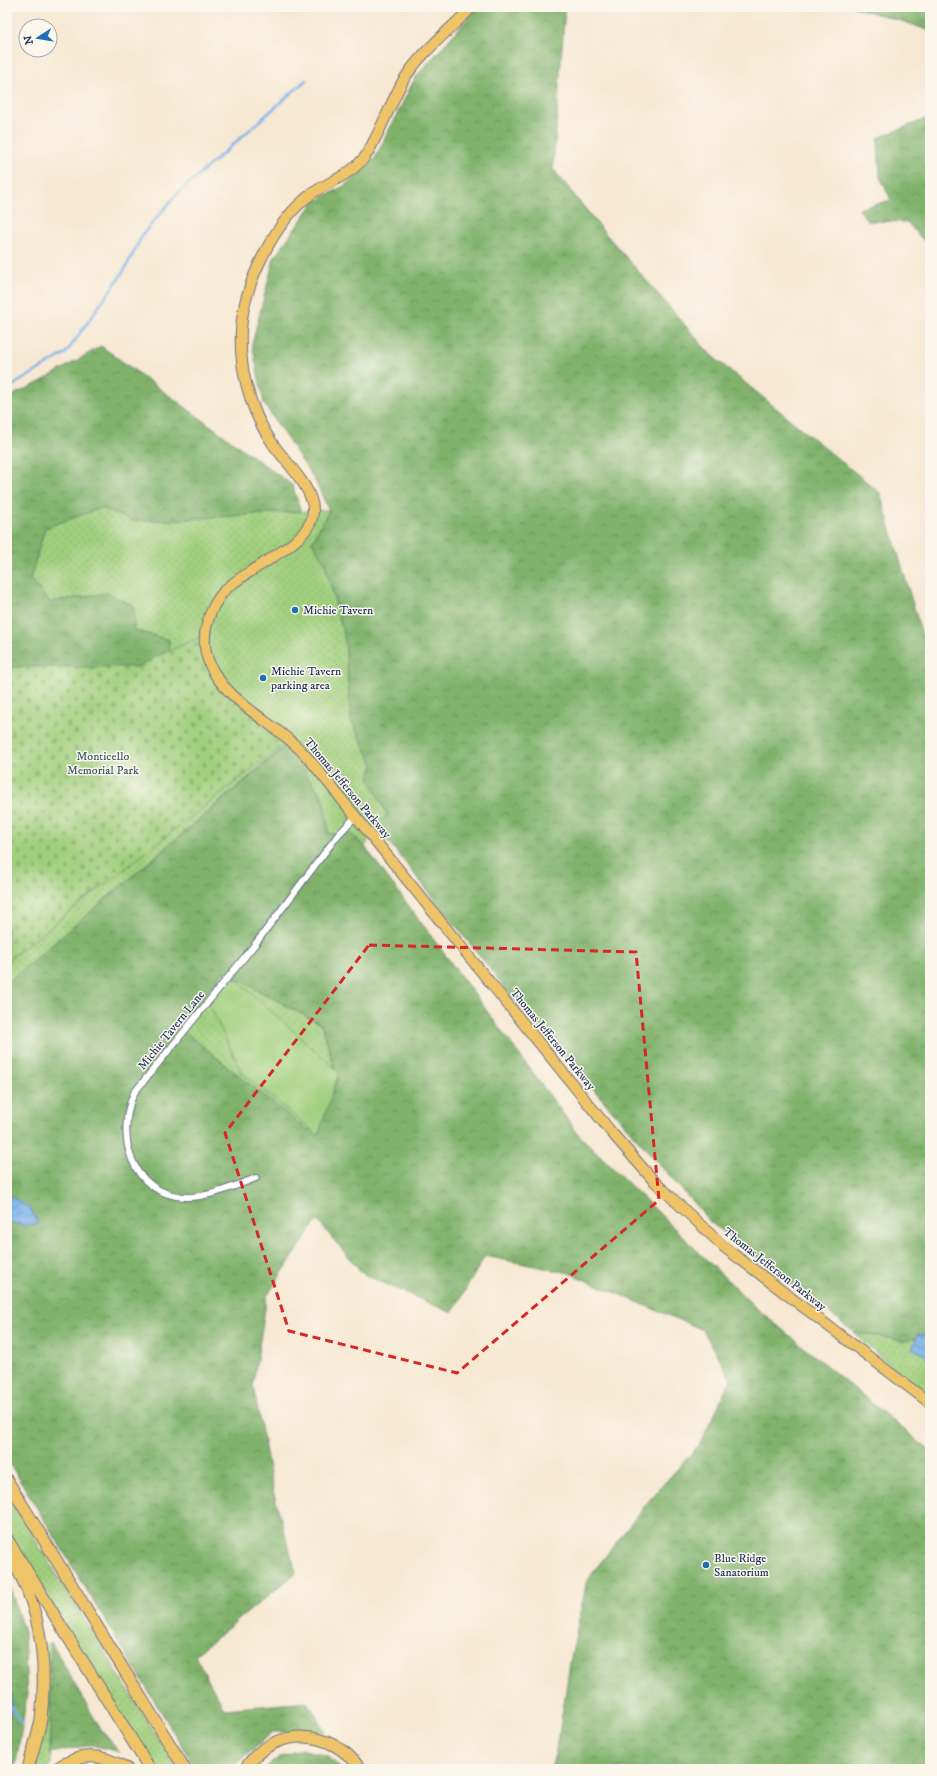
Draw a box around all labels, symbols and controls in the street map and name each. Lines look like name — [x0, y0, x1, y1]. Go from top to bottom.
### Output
north arrow — [18, 18, 58, 58]
text: N — [21, 34, 37, 46]
place label: Michie Tavern — [303, 603, 374, 618]
marker: Michie Tavern — [290, 605, 300, 615]
place label: Michie Tavern parking area — [270, 664, 342, 693]
marker: Michie Tavern parking area — [258, 673, 268, 683]
street label: Thomas Jefferson Parkway — [301, 735, 394, 842]
park label: Monticello Memorial Park — [67, 749, 139, 778]
street label: Thomas Jefferson Parkway — [507, 985, 599, 1094]
street label: Michie Tavern Lane — [135, 988, 208, 1073]
street label: Thomas Jefferson Parkway — [720, 1224, 830, 1315]
place label: Blue Ridge Sanatorium — [714, 1551, 769, 1580]
marker: Blue Ridge Sanatorium — [701, 1560, 711, 1570]

